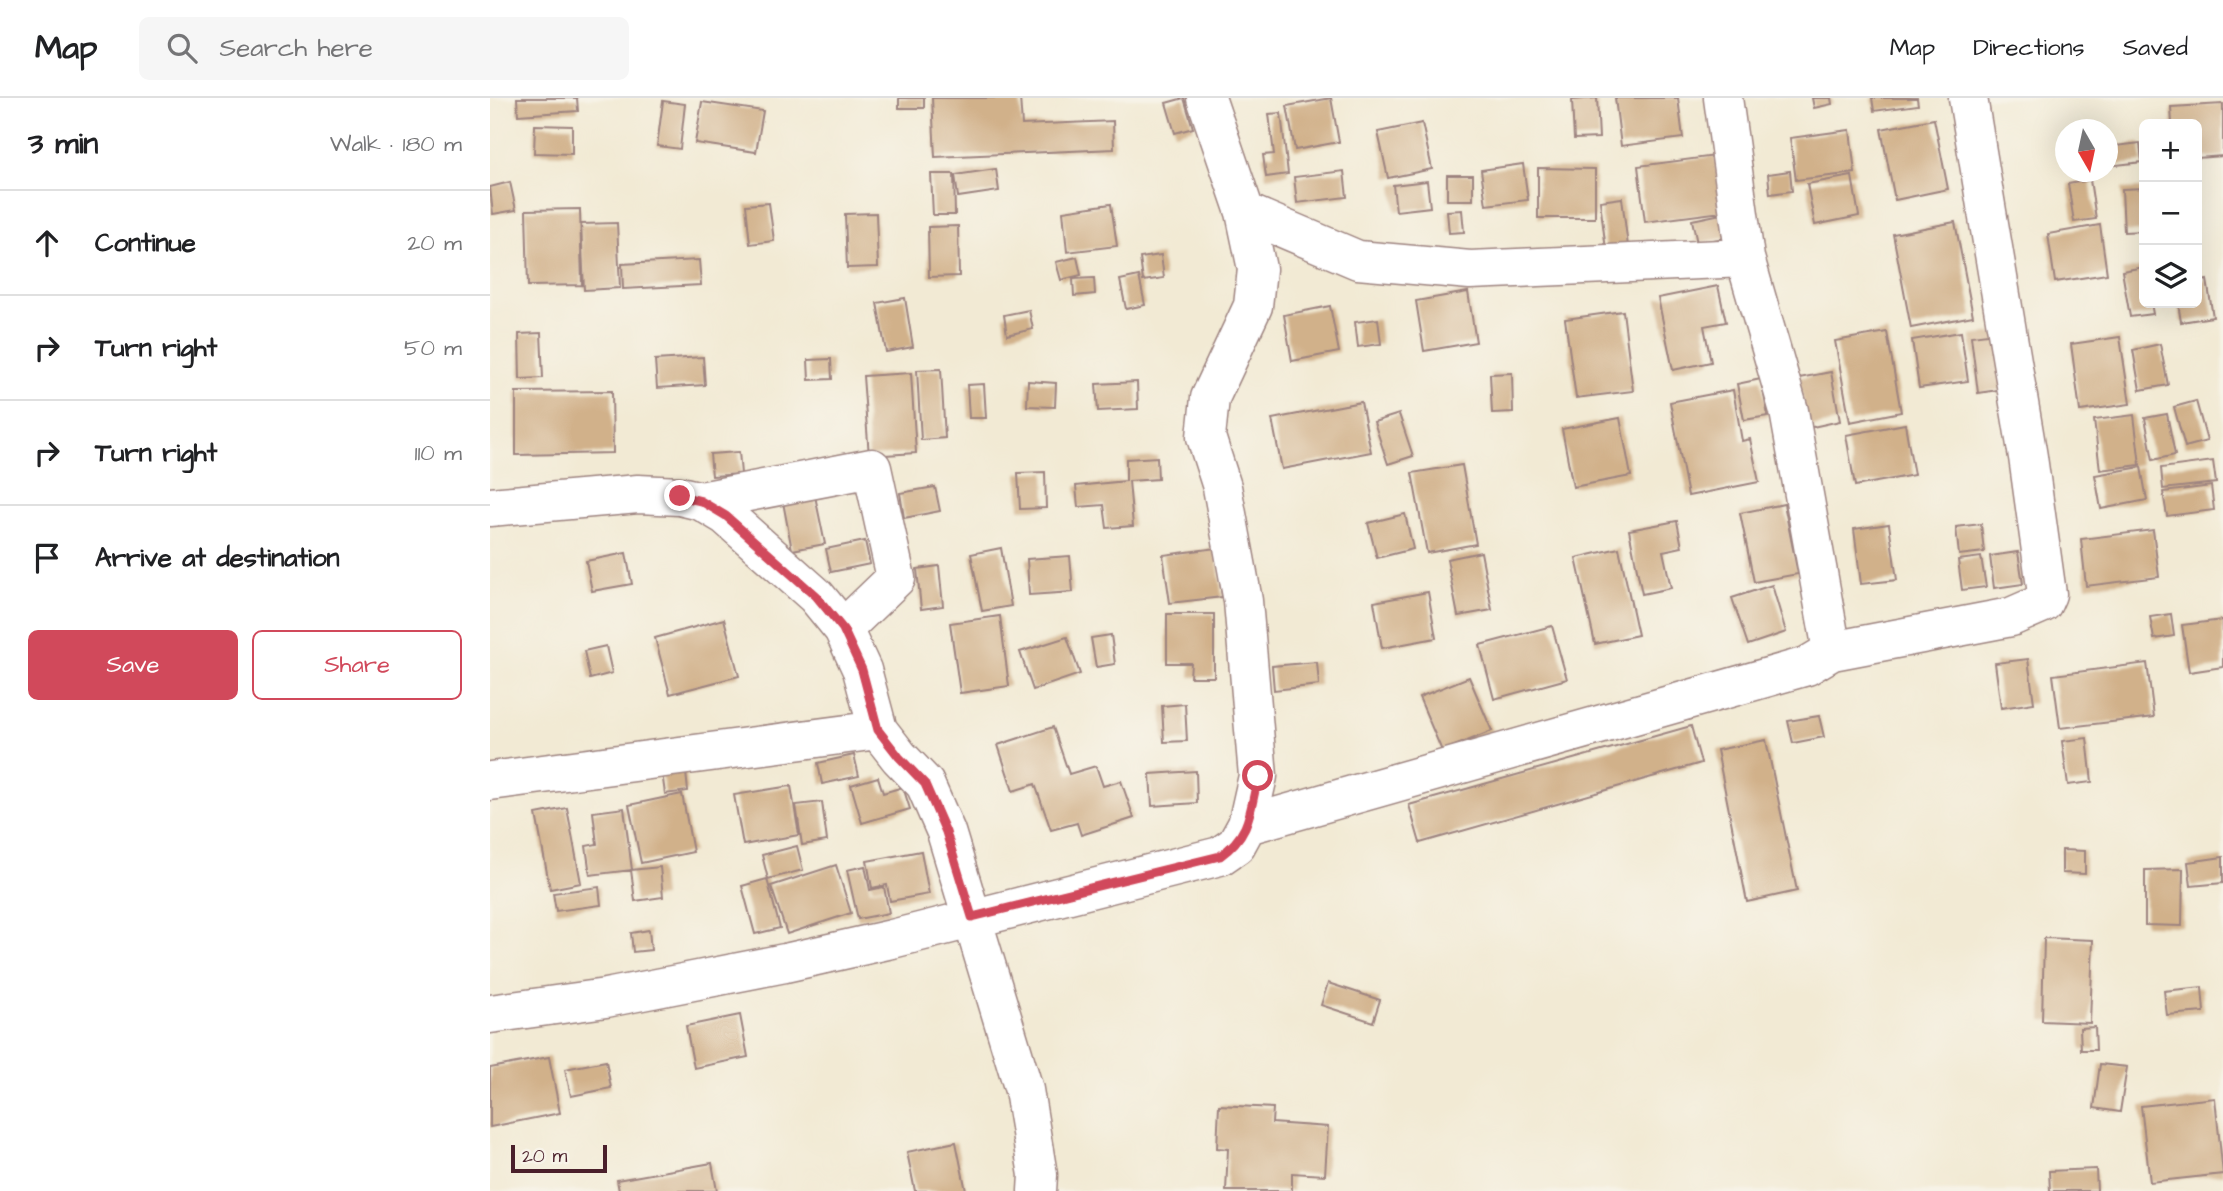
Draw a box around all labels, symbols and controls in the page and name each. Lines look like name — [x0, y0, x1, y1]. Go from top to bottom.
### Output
search box — [139, 17, 629, 80]
text: Map — [35, 25, 97, 71]
icon: search — [163, 29, 201, 67]
text: Search here — [219, 30, 373, 66]
text: Map — [1890, 31, 1935, 65]
text: Directions — [1973, 31, 2085, 65]
text: Saved — [2123, 31, 2188, 65]
north arrow — [2055, 119, 2118, 182]
map controls — [2139, 119, 2202, 308]
button: + — [2139, 119, 2202, 182]
text: 3 min — [28, 123, 98, 165]
text: Walk · 180 m — [330, 128, 462, 160]
button: − — [2139, 182, 2202, 245]
icon: ahead — [28, 224, 66, 262]
text: Continue — [95, 225, 196, 261]
text: 20 m — [407, 227, 462, 259]
button: layers — [2139, 245, 2202, 308]
icon: right — [28, 329, 66, 367]
text: Turn right — [95, 330, 217, 366]
text: 50 m — [404, 332, 462, 364]
icon: right — [28, 434, 66, 472]
text: Turn right — [95, 435, 217, 471]
text: 110 m — [414, 437, 462, 469]
route end — [664, 480, 695, 511]
icon: arrive — [28, 539, 66, 577]
text: Arrive at destination — [95, 540, 340, 576]
button: Save — [28, 630, 238, 700]
button: Share — [252, 630, 462, 700]
route start — [1242, 760, 1273, 791]
scale bar — [511, 1142, 607, 1174]
text: 20 m — [522, 1143, 567, 1170]

